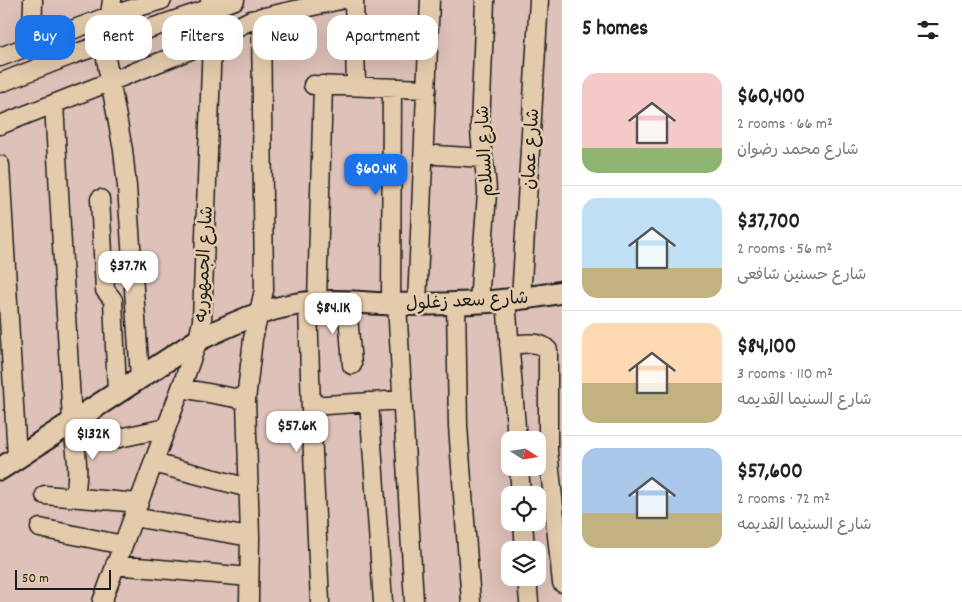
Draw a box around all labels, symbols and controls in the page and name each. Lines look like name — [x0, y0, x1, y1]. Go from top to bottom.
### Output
chip: Buy — [15, 15, 75, 60]
chip: Rent — [85, 15, 152, 60]
chip: Filters — [162, 15, 243, 60]
chip: New — [253, 15, 317, 60]
chip: Apartment — [327, 15, 438, 60]
text: 5 homes — [582, 15, 648, 45]
icon: filters — [914, 16, 942, 44]
text: $60,400 — [737, 83, 805, 113]
icon: home — [622, 93, 682, 153]
street label: شارع السلام — [472, 105, 501, 197]
street label: شارع عمان — [518, 108, 547, 190]
text: 2 rooms · 66 m² — [737, 113, 833, 136]
text: شارع محمد رضوان — [737, 139, 859, 162]
pin: $60.4K — [335, 154, 417, 196]
text: $60.4K — [355, 158, 397, 181]
street label: شارع الجمهوريه — [190, 205, 221, 323]
text: $37,700 — [737, 208, 800, 238]
icon: home — [622, 218, 682, 278]
text: 2 rooms · 56 m² — [737, 238, 832, 261]
pin: $37.7K — [87, 250, 169, 293]
text: $37.7K — [109, 255, 147, 278]
text: شارع حسنين شافعى — [737, 264, 866, 287]
street label: شارع سعد زغلول — [405, 287, 529, 318]
pin: $84.1K — [292, 292, 374, 335]
text: $84.1K — [316, 297, 350, 320]
text: $84,100 — [737, 333, 796, 363]
icon: home — [622, 343, 682, 403]
text: 3 rooms · 110 m² — [737, 363, 833, 386]
text: شارع السنيما القديمه — [737, 389, 872, 412]
pin: $57.6K — [256, 410, 338, 453]
text: $57.6K — [277, 415, 317, 438]
pin: $132K — [58, 418, 128, 461]
text: $132K — [76, 423, 110, 446]
north arrow — [501, 431, 546, 476]
map controls — [501, 431, 546, 586]
text: $57,600 — [737, 458, 803, 488]
icon: home — [622, 468, 682, 528]
button: locate — [501, 486, 546, 531]
text: 2 rooms · 72 m² — [737, 488, 830, 511]
text: شارع السنيما القديمه — [737, 514, 872, 537]
button: layers — [501, 541, 546, 586]
scale bar — [15, 567, 111, 590]
text: 50 m — [22, 569, 49, 589]

